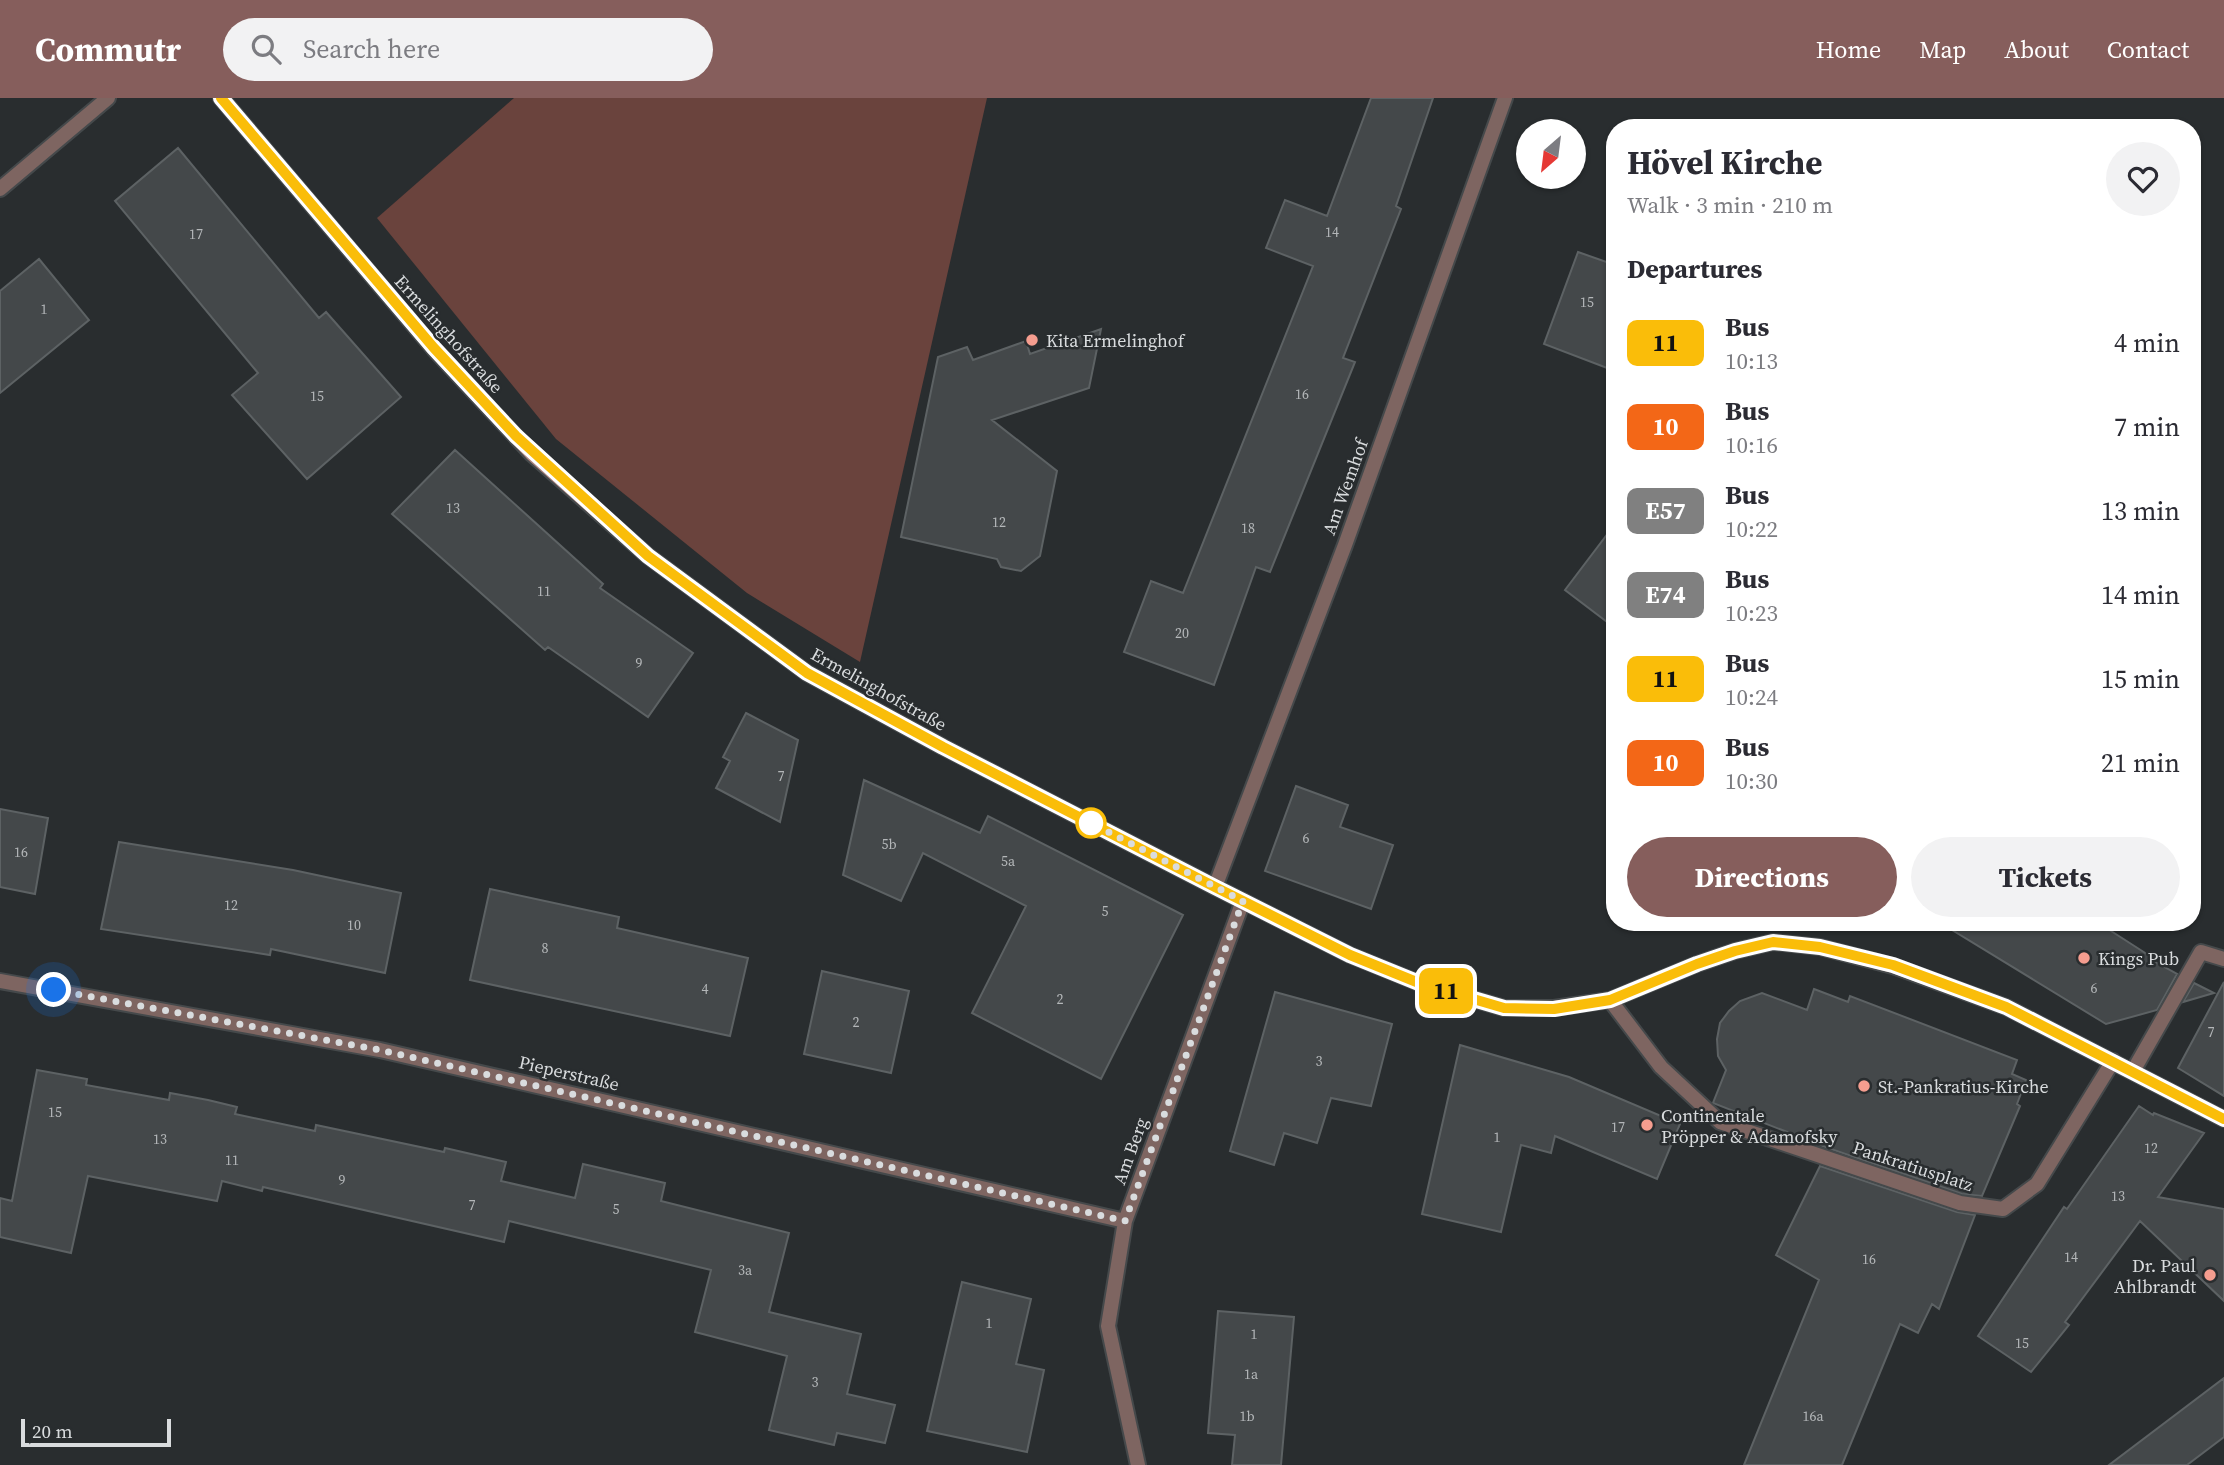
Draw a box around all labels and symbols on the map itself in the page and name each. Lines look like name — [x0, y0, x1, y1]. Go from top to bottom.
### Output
north arrow — [1516, 119, 1586, 189]
house number: 14 — [1325, 222, 1339, 242]
house number: 17 — [189, 224, 203, 244]
street label: Ermelinghofstraße — [389, 269, 509, 399]
house number: 15 — [1580, 292, 1594, 312]
house number: 1 — [41, 299, 48, 319]
place label: Kita Ermelinghof — [1046, 328, 1186, 353]
marker: Kita Ermelinghof — [1024, 332, 1040, 348]
house number: 16 — [1295, 384, 1309, 404]
house number: 15 — [310, 386, 324, 406]
street label: Am Wemhof — [1316, 434, 1374, 538]
house number: 13 — [446, 498, 460, 518]
house number: 12 — [992, 512, 1006, 532]
house number: 18 — [1241, 518, 1255, 538]
house number: 11 — [537, 581, 551, 601]
house number: 20 — [1175, 623, 1189, 643]
street label: Ermelinghofstraße — [807, 641, 951, 737]
house number: 9 — [636, 653, 643, 673]
house number: 7 — [778, 766, 785, 786]
unlabelled marker — [1076, 808, 1106, 838]
house number: 6 — [1303, 828, 1310, 848]
house number: 5b — [881, 834, 897, 854]
house number: 16 — [14, 842, 28, 862]
house number: 5a — [1001, 851, 1016, 871]
house number: 12 — [224, 895, 238, 915]
house number: 5 — [1102, 901, 1109, 921]
house number: 10 — [347, 915, 361, 935]
house number: 8 — [542, 938, 549, 958]
place label: Kings Pub — [2098, 946, 2179, 971]
marker: Kings Pub — [2076, 950, 2092, 966]
line badge: 11 — [1414, 968, 1478, 1014]
your location — [36, 972, 71, 1007]
house number: 6 — [2091, 978, 2098, 998]
house number: 4 — [702, 979, 709, 999]
house number: 2 — [1057, 989, 1064, 1009]
house number: 2 — [853, 1012, 860, 1032]
house number: 7 — [2208, 1022, 2215, 1042]
street label: Pieperstraße — [516, 1049, 622, 1097]
house number: 3 — [1316, 1051, 1323, 1071]
place label: St.-Pankratius-Kirche — [1878, 1074, 2049, 1099]
marker: St.-Pankratius-Kirche — [1856, 1078, 1872, 1094]
house number: 15 — [48, 1102, 62, 1122]
place label: Continentale Pröpper & Adamofsky — [1661, 1103, 1838, 1149]
street label: Am Berg — [1106, 1114, 1154, 1188]
house number: 17 — [1611, 1117, 1625, 1137]
marker: Continentale Pröpper & Adamofsky — [1639, 1117, 1655, 1133]
house number: 1 — [1494, 1127, 1501, 1147]
house number: 13 — [153, 1129, 167, 1149]
street label: Pankratiusplatz — [1850, 1135, 1976, 1197]
house number: 12 — [2144, 1138, 2158, 1158]
house number: 11 — [225, 1150, 239, 1170]
house number: 9 — [339, 1170, 346, 1190]
house number: 13 — [2111, 1186, 2125, 1206]
house number: 7 — [469, 1195, 476, 1215]
house number: 5 — [613, 1199, 620, 1219]
house number: 14 — [2064, 1247, 2078, 1267]
house number: 16 — [1862, 1249, 1876, 1269]
place label: Dr. Paul Ahlbrandt — [2114, 1253, 2196, 1299]
house number: 3a — [738, 1260, 753, 1280]
marker: Dr. Paul Ahlbrandt — [2202, 1267, 2218, 1283]
house number: 1 — [986, 1313, 993, 1333]
house number: 1 — [1251, 1324, 1258, 1344]
house number: 15 — [2015, 1333, 2029, 1353]
house number: 1a — [1244, 1364, 1259, 1384]
house number: 3 — [812, 1372, 819, 1392]
house number: 1b — [1239, 1406, 1255, 1426]
house number: 16a — [1802, 1406, 1824, 1426]
scale bar — [21, 1416, 172, 1448]

